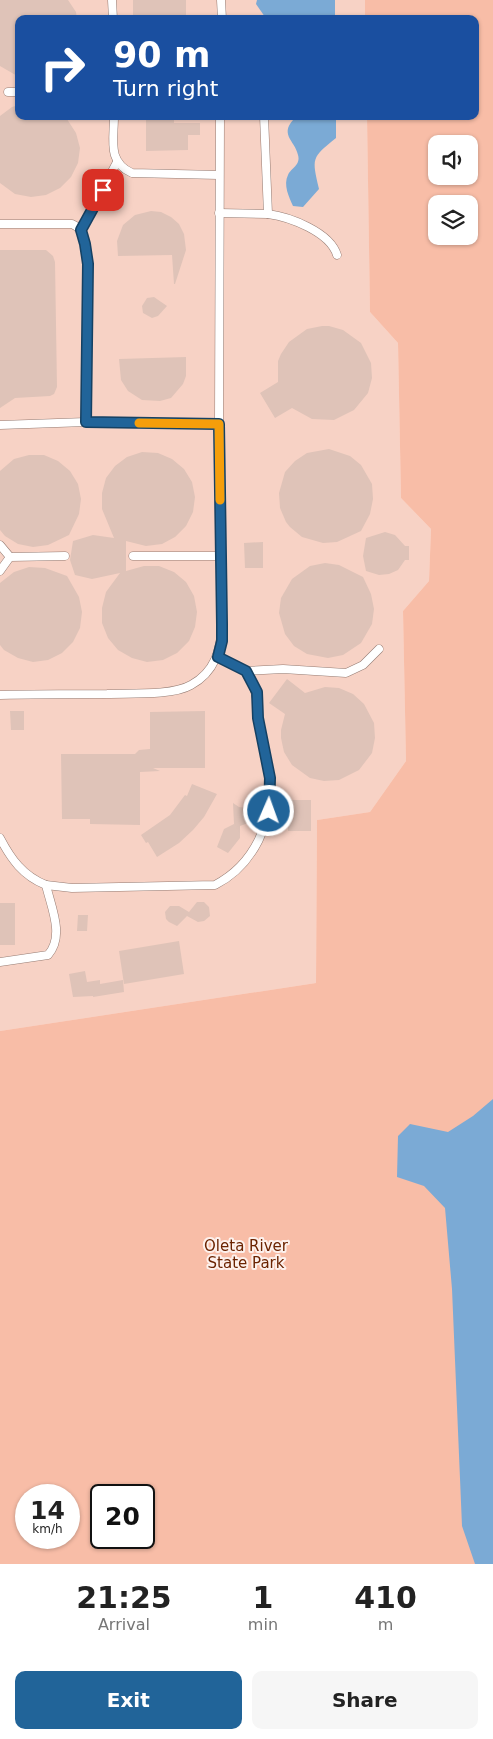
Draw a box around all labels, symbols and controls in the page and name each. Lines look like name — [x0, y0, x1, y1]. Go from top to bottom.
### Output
icon: right — [30, 35, 95, 100]
text: 90 m — [113, 35, 210, 75]
text: Turn right — [113, 76, 218, 101]
map controls — [428, 135, 478, 245]
button: sound — [428, 135, 478, 185]
pin — [82, 169, 124, 211]
icon: arrive — [89, 176, 117, 204]
button: layers — [428, 195, 478, 245]
position arrow — [242, 784, 294, 836]
park label: Oleta River State Park — [204, 1237, 289, 1272]
speed limit sign: 20 — [90, 1484, 155, 1549]
text: 14 — [30, 1496, 65, 1525]
text: km/h — [32, 1522, 63, 1536]
text: 21:25 — [76, 1580, 172, 1615]
text: 1 — [252, 1580, 273, 1615]
text: 410 — [354, 1580, 417, 1615]
text: Arrival — [98, 1615, 150, 1634]
text: min — [248, 1615, 278, 1634]
text: m — [378, 1615, 393, 1634]
button: Exit — [15, 1671, 242, 1729]
button: Share — [252, 1671, 478, 1729]

